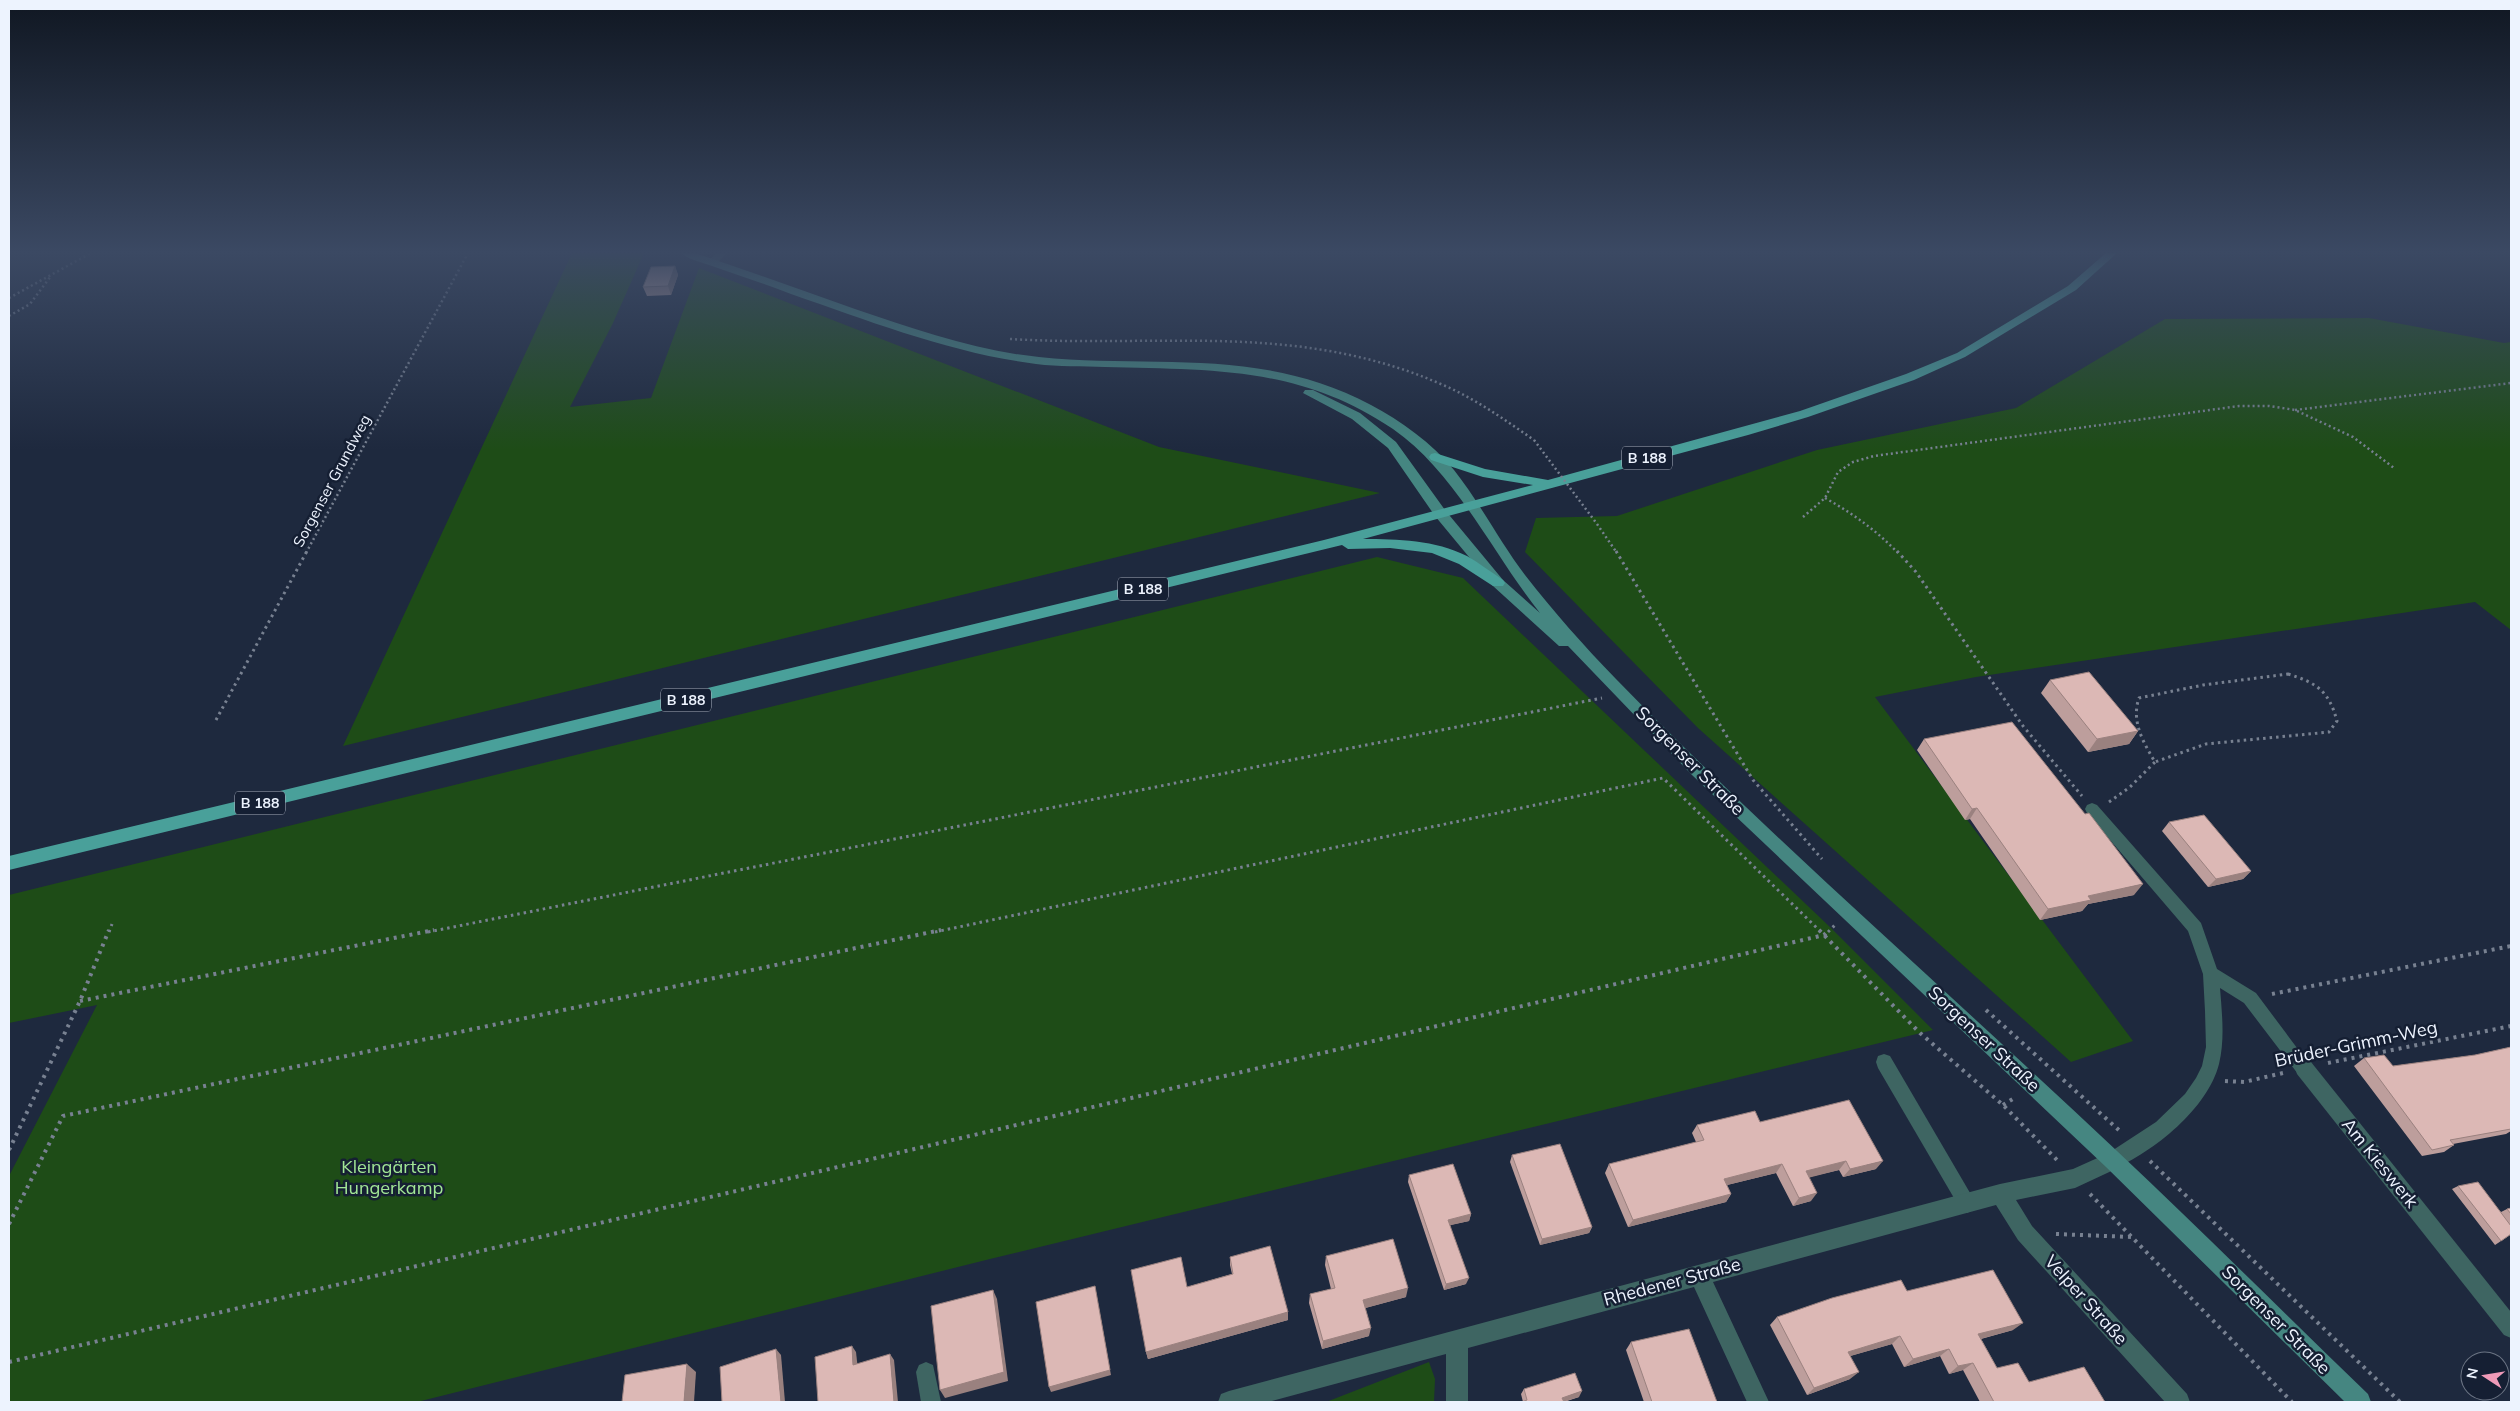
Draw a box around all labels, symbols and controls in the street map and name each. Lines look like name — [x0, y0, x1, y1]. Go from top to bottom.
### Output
street label: Sorgenser Grundweg — [289, 411, 375, 550]
road number: B 188 — [1622, 446, 1672, 469]
road number: B 188 — [1118, 578, 1168, 600]
road number: B 188 — [661, 688, 711, 712]
street label: Sorgenser Straße — [1631, 701, 1750, 820]
road number: B 188 — [235, 791, 285, 814]
street label: Sorgenser Straße — [1923, 981, 2045, 1096]
street label: Brüder-Grimm-Weg — [2273, 1015, 2439, 1072]
street label: Am Kieswerk — [2337, 1113, 2424, 1213]
park label: Kleingärten Hungerkamp — [335, 1155, 443, 1199]
street label: Velper Straße — [2040, 1250, 2133, 1349]
street label: Rhedener Straße — [1601, 1252, 1743, 1311]
street label: Sorgenser Straße — [2217, 1260, 2336, 1379]
north arrow — [2460, 1351, 2510, 1401]
text: N — [2462, 1366, 2482, 1380]

